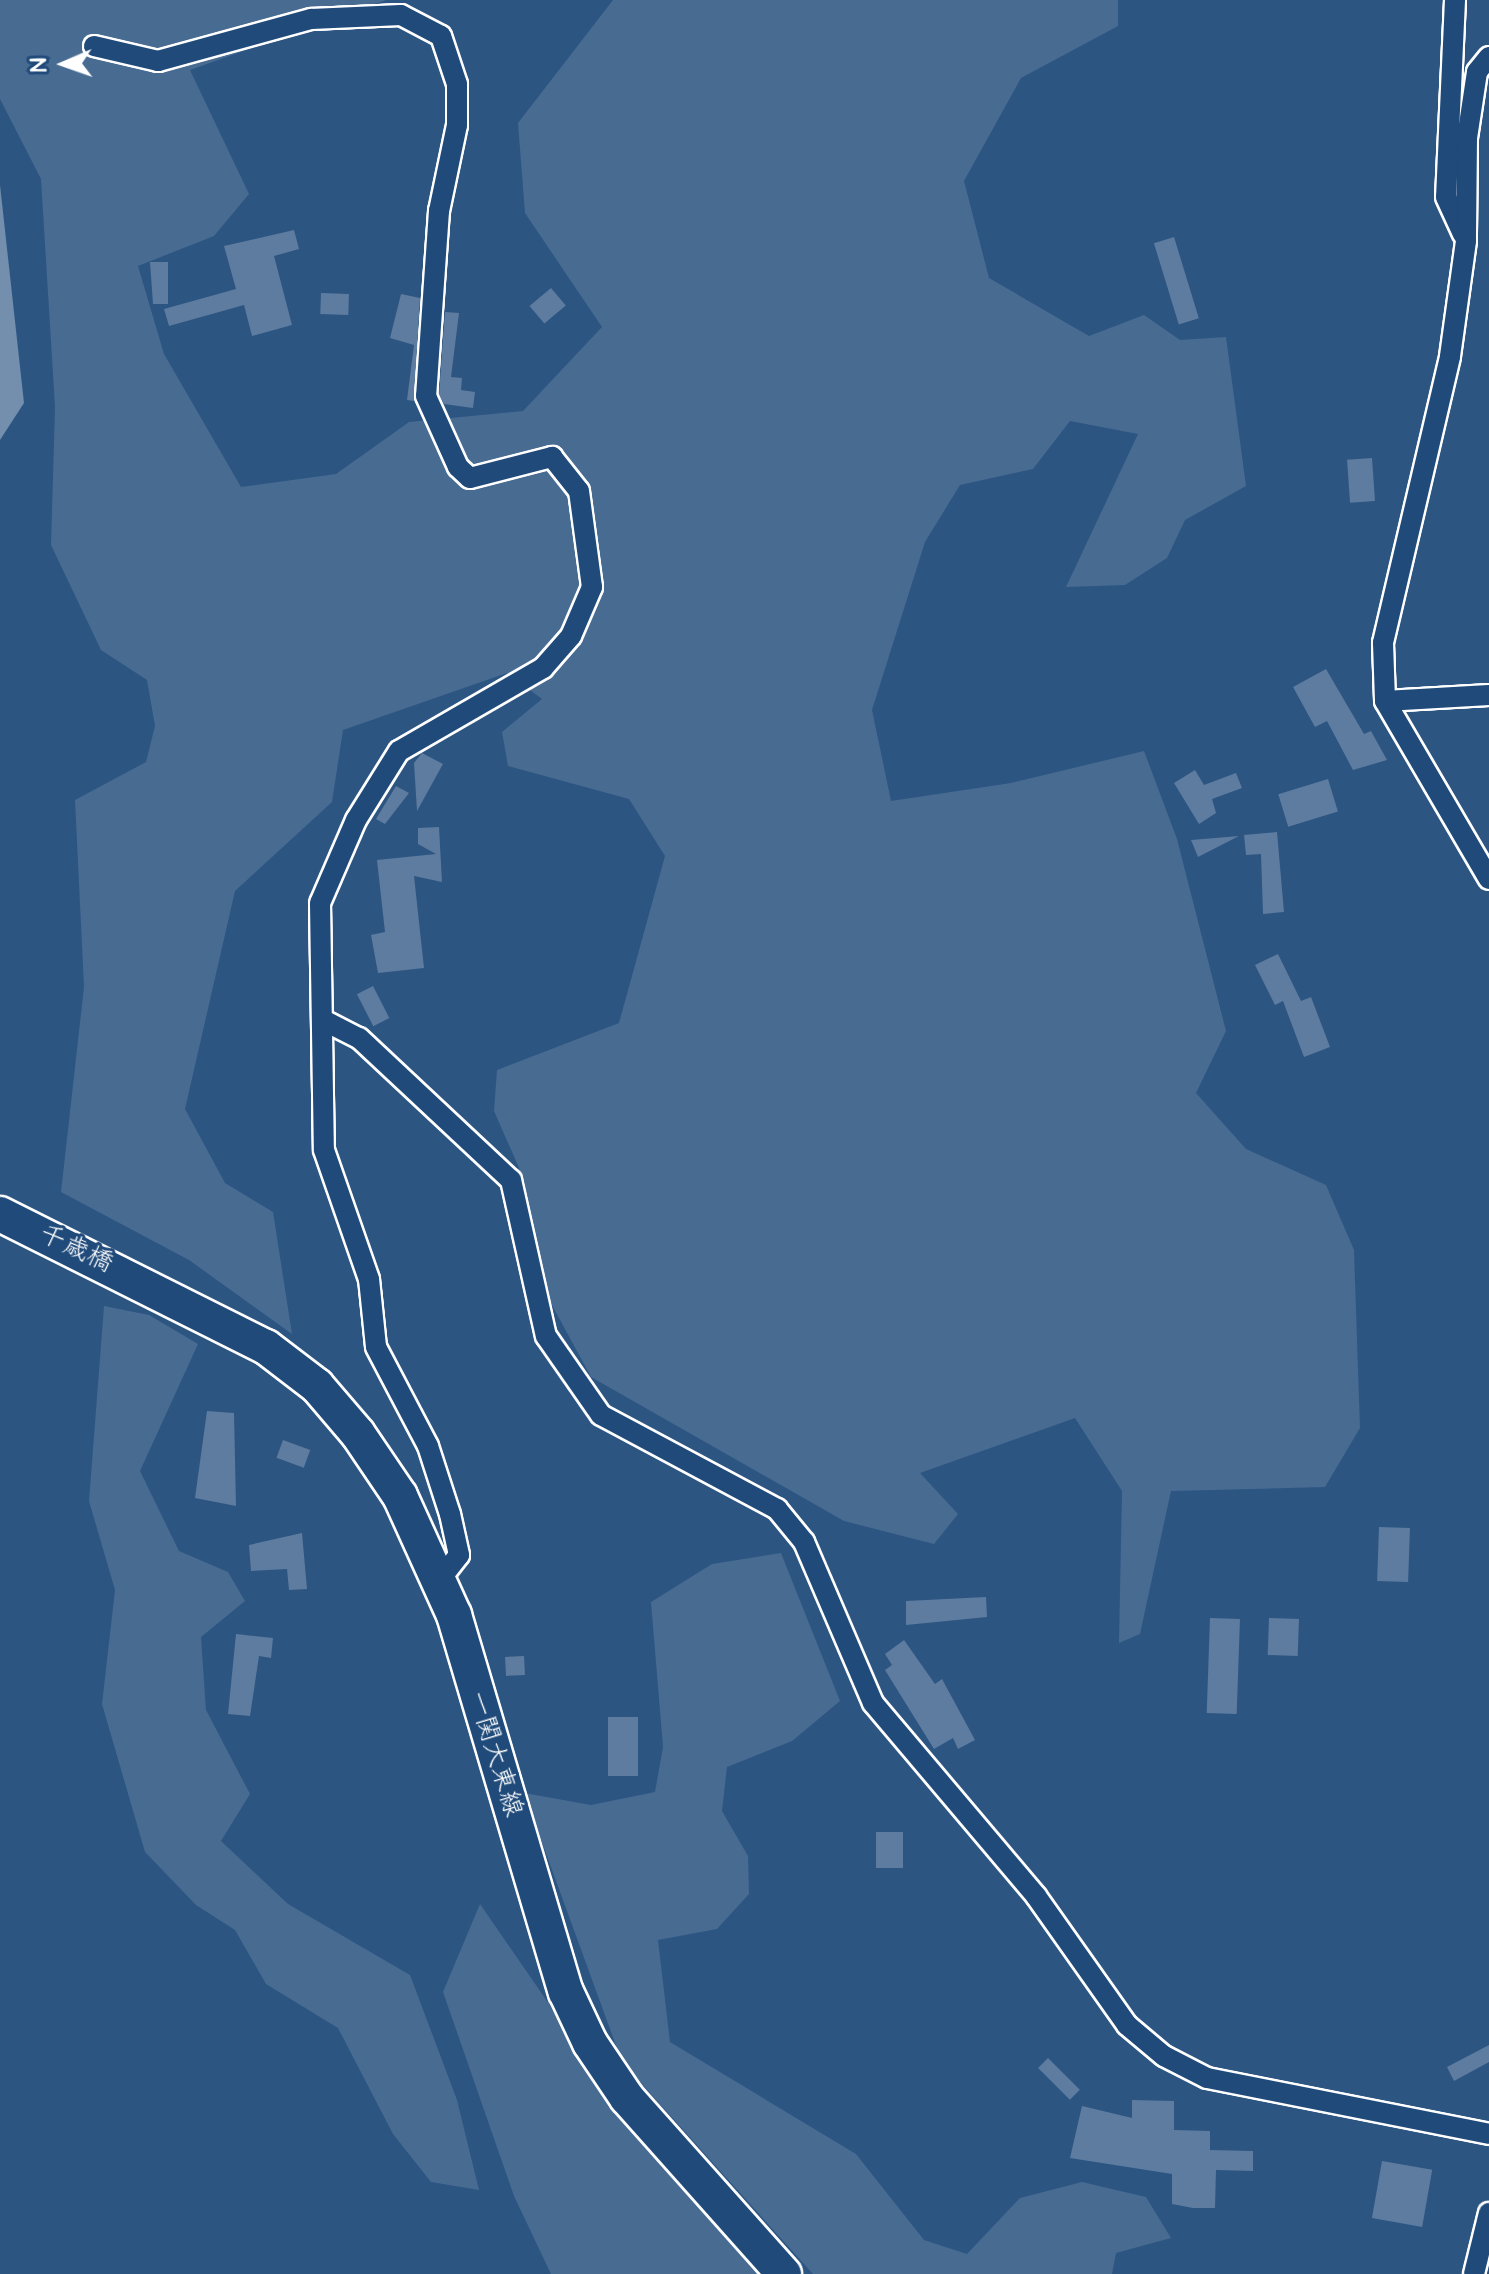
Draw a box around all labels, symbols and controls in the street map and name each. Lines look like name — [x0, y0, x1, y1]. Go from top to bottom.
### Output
north arrow — [24, 24, 104, 104]
text: N — [24, 57, 55, 72]
street label: 千歳橋 — [34, 1218, 118, 1280]
street label: 一関大東線 — [461, 1687, 529, 1821]

